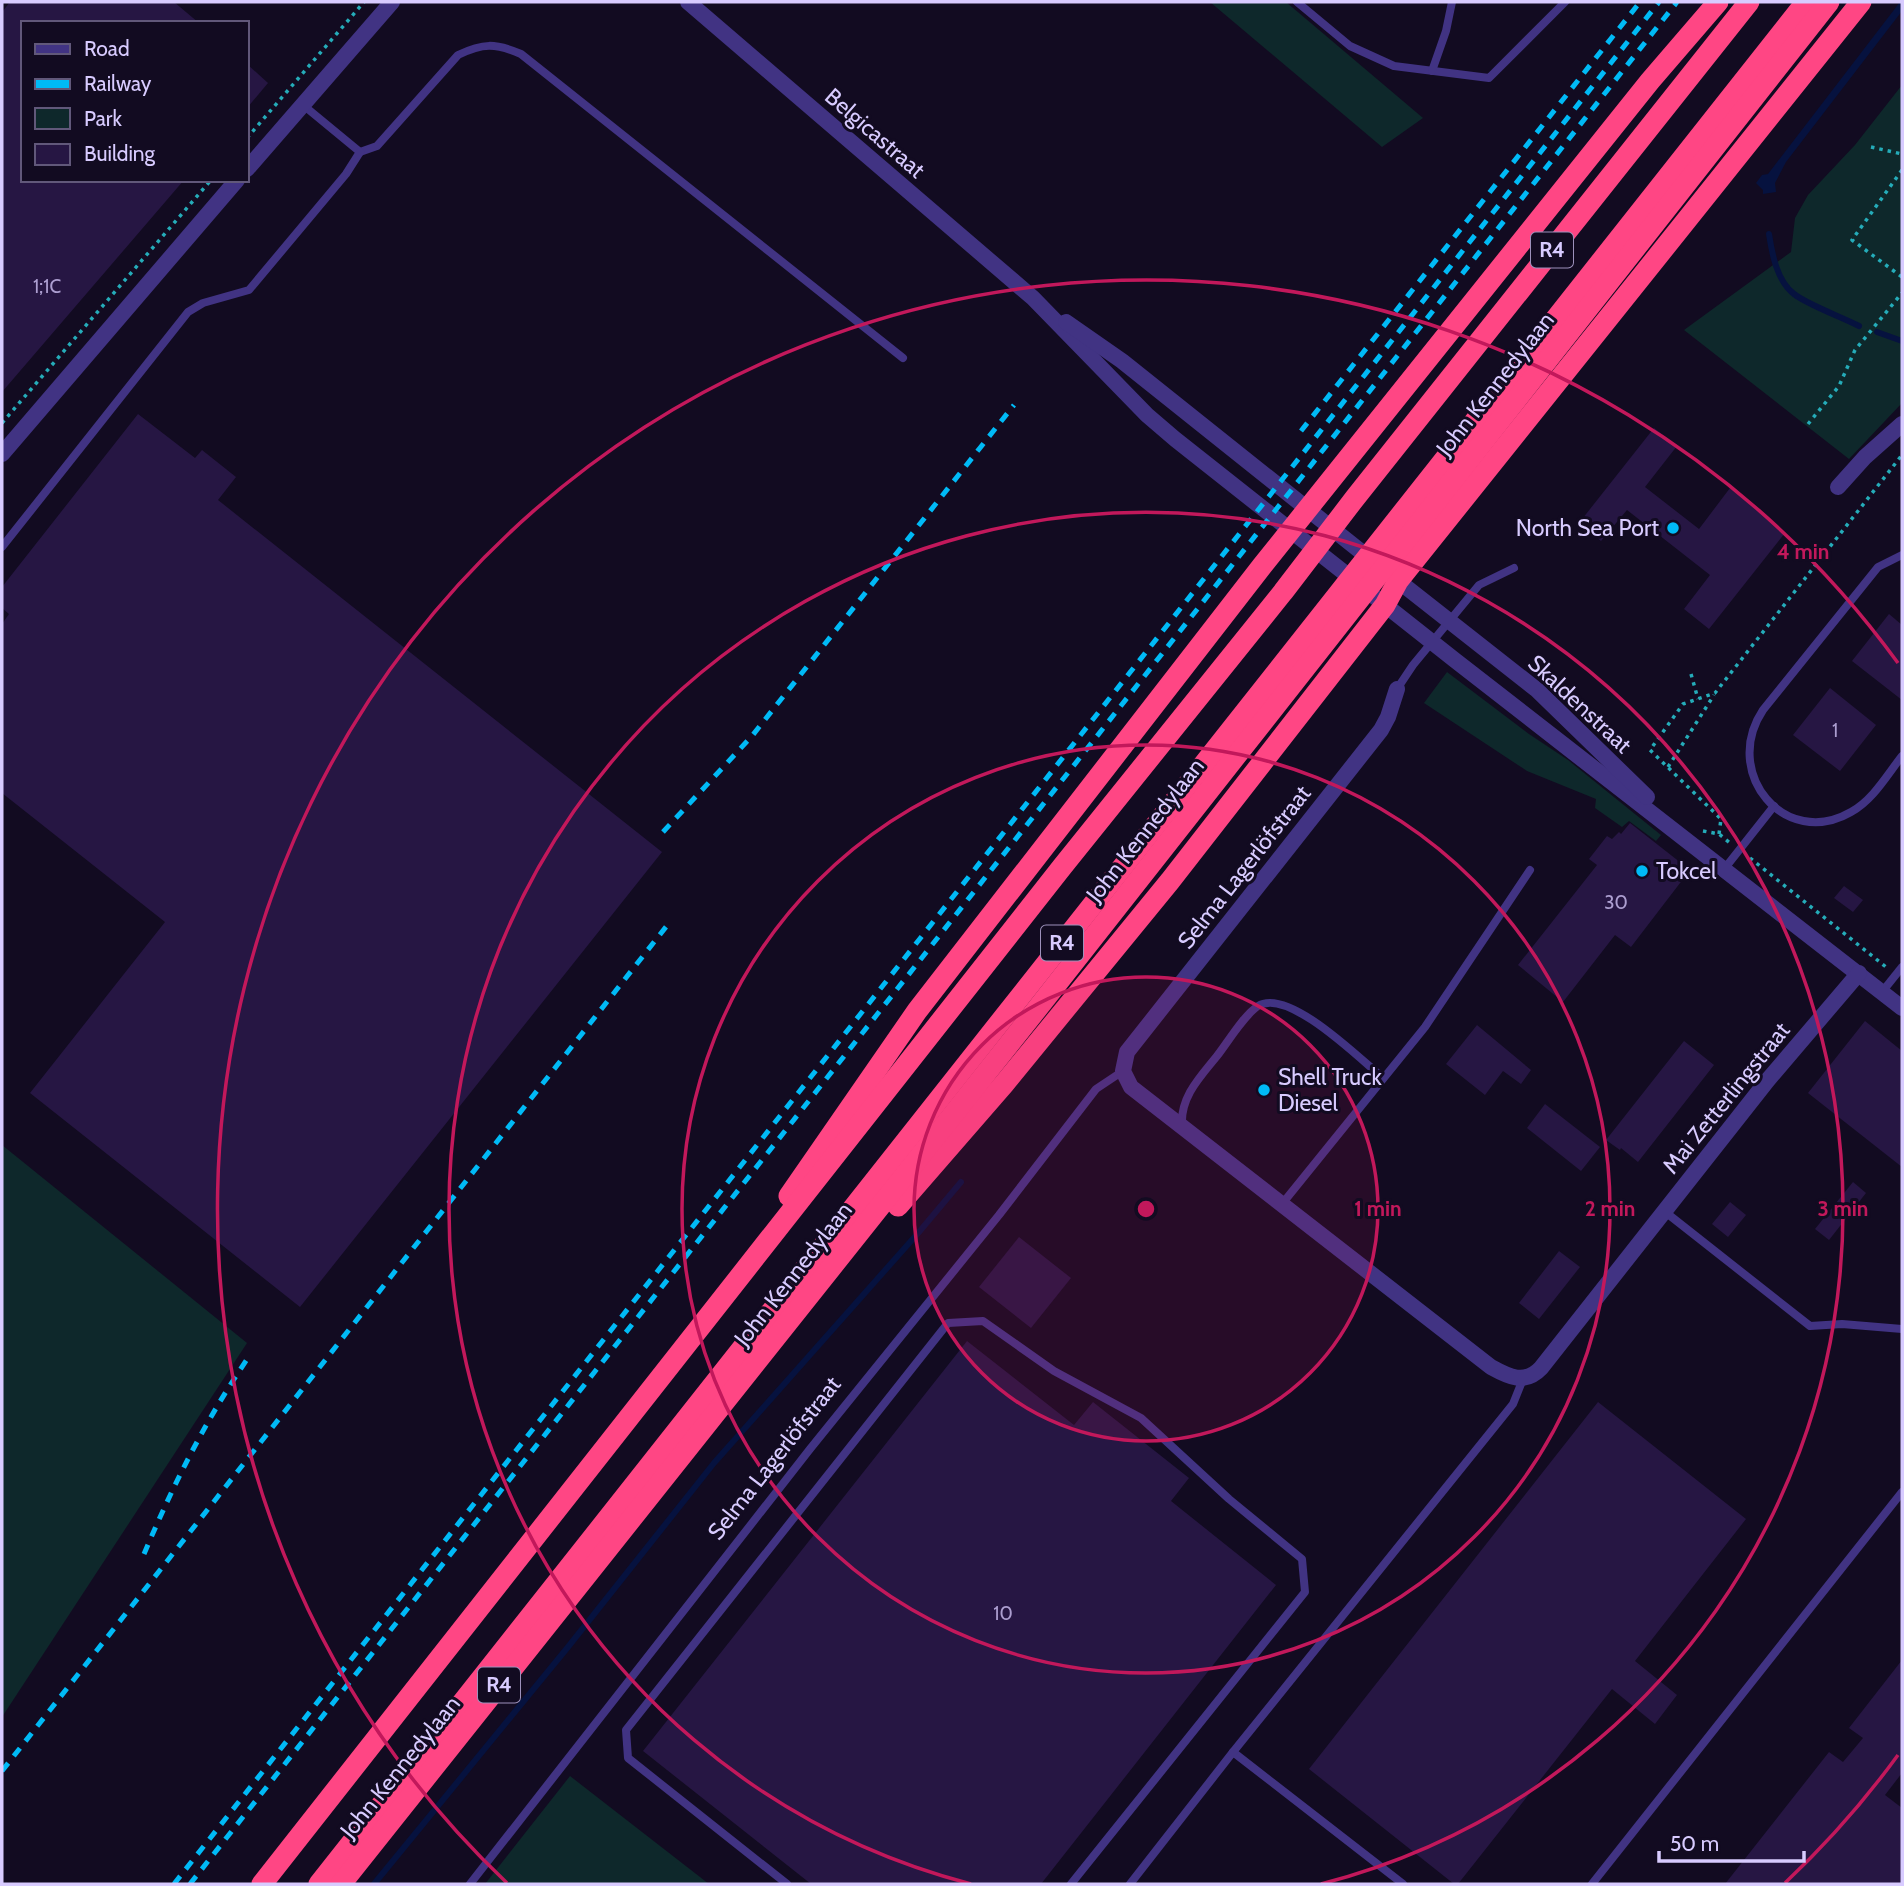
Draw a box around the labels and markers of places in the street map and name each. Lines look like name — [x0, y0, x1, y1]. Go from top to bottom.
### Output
place label: North Sea Port — [1516, 514, 1659, 542]
marker: North Sea Port — [1665, 520, 1681, 536]
place label: Tokcel — [1656, 857, 1717, 885]
marker: Tokcel — [1634, 863, 1650, 879]
place label: Shell Truck Diesel — [1278, 1063, 1383, 1117]
marker: Shell Truck Diesel — [1256, 1082, 1272, 1098]
centre of rings — [1134, 1197, 1158, 1221]

